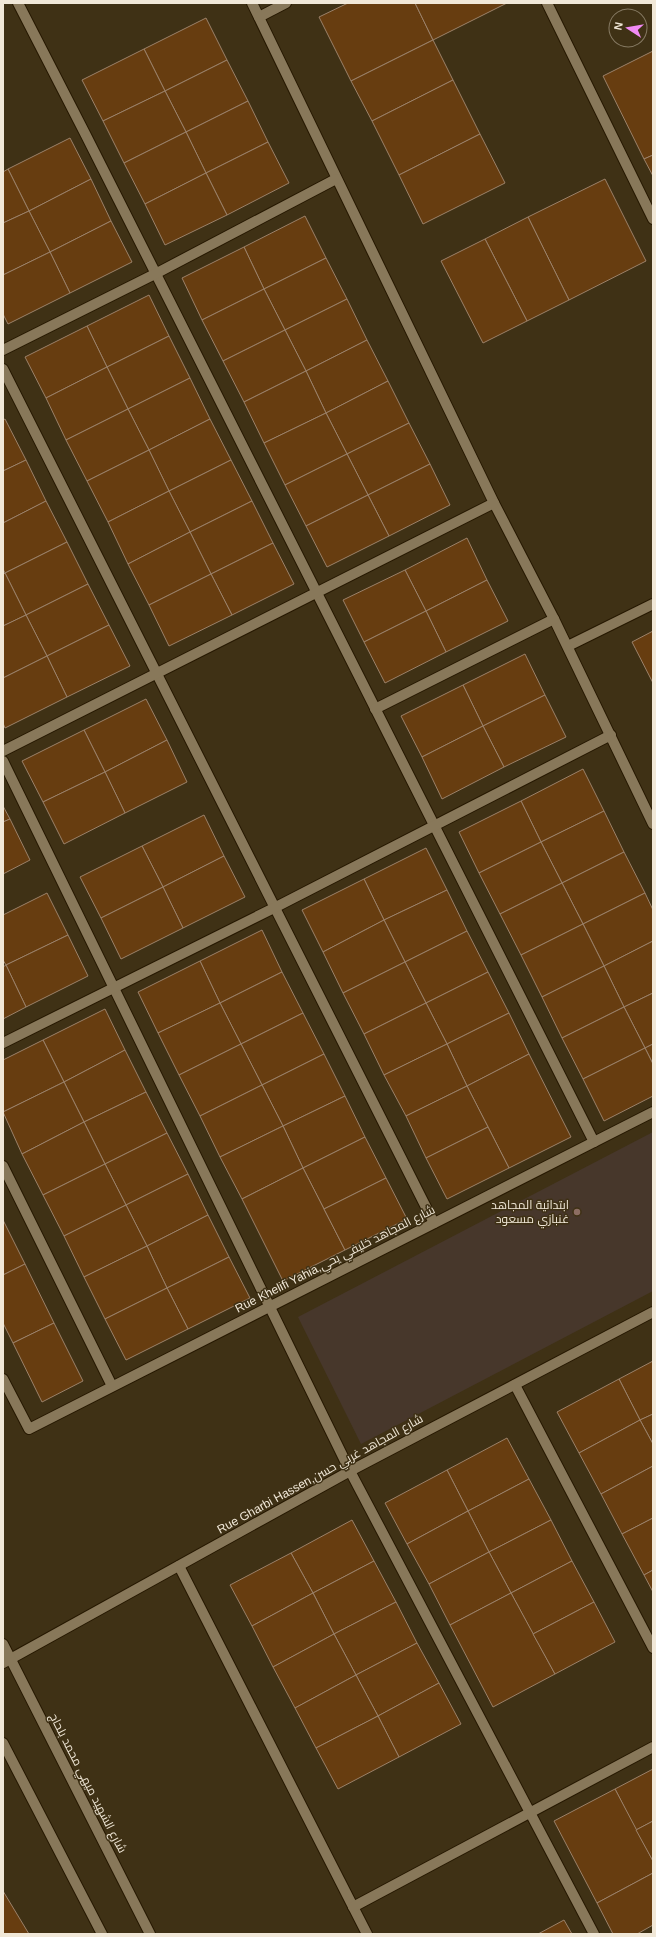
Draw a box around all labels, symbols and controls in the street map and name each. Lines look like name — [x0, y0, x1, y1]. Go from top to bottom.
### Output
north arrow — [608, 8, 648, 48]
text: N — [612, 21, 625, 31]
place label: ابتدائية المجاهد غنبازي مسعود — [491, 1198, 569, 1229]
street label: Rue Khelifi Yahia,شارع المجاهد خليفي يحي — [233, 1202, 439, 1318]
marker: ابتدائية المجاهد غنبازي مسعود — [572, 1207, 582, 1217]
street label: Rue Gharbi Hassen,شارع المجاهد غربي حسن — [215, 1411, 427, 1539]
street label: شارع الشهيد ميهي محمد بلحاج — [44, 1711, 129, 1857]

